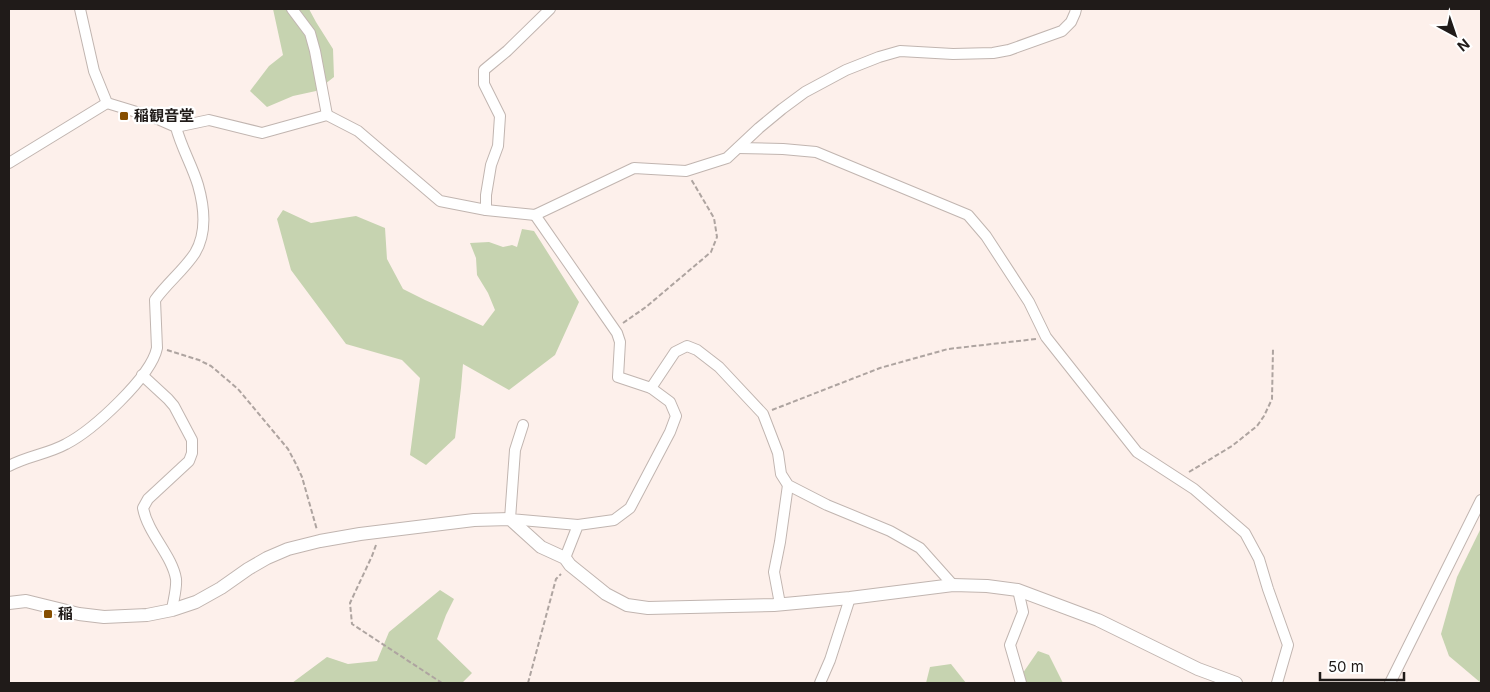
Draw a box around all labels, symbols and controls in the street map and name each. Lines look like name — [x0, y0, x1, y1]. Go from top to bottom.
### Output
north arrow — [1430, 10, 1480, 60]
text: N — [1454, 35, 1473, 55]
place label: 稲観音堂 — [134, 106, 194, 125]
marker: 稲観音堂 — [118, 110, 130, 122]
place label: 稲 — [58, 604, 73, 623]
marker: 稲 — [42, 608, 54, 620]
scale bar — [1320, 650, 1404, 682]
text: 50 m — [1328, 657, 1364, 676]

